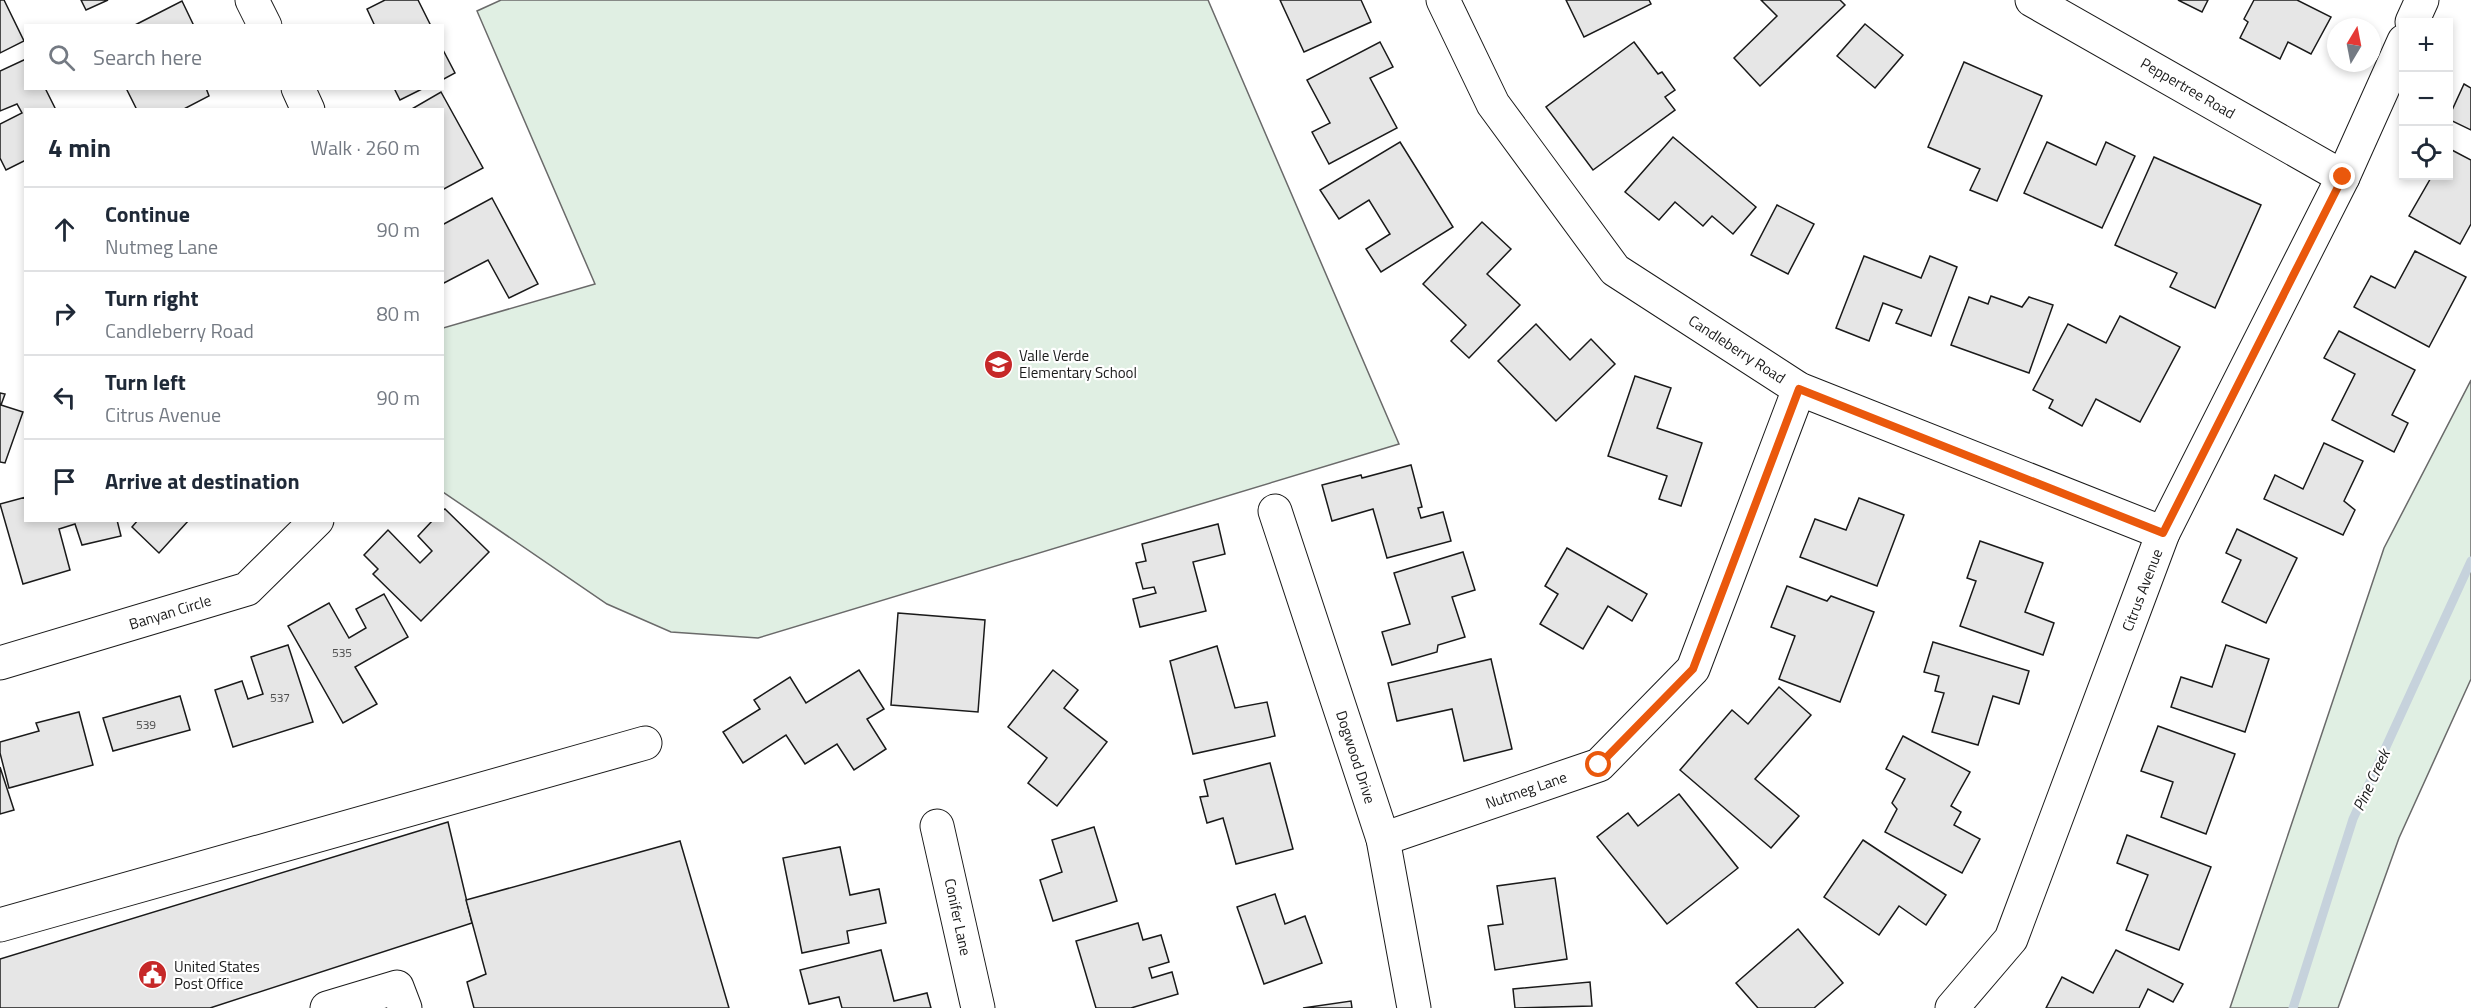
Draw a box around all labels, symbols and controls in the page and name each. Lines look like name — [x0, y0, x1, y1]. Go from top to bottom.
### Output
north arrow — [2327, 18, 2381, 72]
map controls — [2399, 18, 2453, 180]
button: + — [2399, 18, 2453, 72]
search box — [24, 24, 444, 90]
text: Search here — [93, 40, 202, 74]
icon: search — [45, 41, 78, 74]
street label: Peppertree Road — [2136, 51, 2240, 125]
button: − — [2399, 72, 2453, 126]
button: locate — [2399, 126, 2453, 180]
text: 4 min — [48, 128, 111, 167]
text: Walk · 260 m — [311, 132, 420, 163]
route end — [2329, 163, 2355, 189]
text: Continue — [105, 197, 190, 231]
icon: ahead — [48, 213, 81, 246]
text: 90 m — [376, 214, 420, 245]
text: Nutmeg Lane — [105, 231, 218, 262]
text: Turn right — [105, 281, 199, 315]
icon: right — [48, 297, 81, 330]
text: 80 m — [376, 298, 420, 329]
street label: Candleberry Road — [1684, 309, 1790, 389]
text: Candleberry Road — [105, 315, 254, 346]
place label: Valle Verde Elementary School — [1019, 344, 1137, 384]
school or university icon: Valle Verde Elementary School — [982, 348, 1014, 380]
text: Turn left — [105, 365, 186, 399]
icon: left — [48, 381, 81, 414]
text: 90 m — [376, 382, 420, 413]
text: Citrus Avenue — [105, 399, 221, 430]
text: Arrive at destination — [105, 464, 300, 498]
icon: arrive — [48, 465, 81, 498]
street label: Citrus Avenue — [2116, 545, 2168, 635]
street label: Banyan Circle — [126, 589, 214, 635]
house number: 535 — [332, 643, 352, 662]
house number: 537 — [270, 688, 290, 707]
street label: Dogwood Drive — [1330, 708, 1382, 806]
house number: 539 — [136, 715, 156, 734]
water label: Pine Creek — [2346, 743, 2397, 815]
route start — [1585, 751, 1611, 777]
street label: Nutmeg Lane — [1482, 765, 1570, 815]
street label: Conifer Lane — [939, 876, 977, 958]
place label: United States Post Office — [174, 955, 260, 995]
public building icon: United States Post Office — [137, 959, 169, 991]

